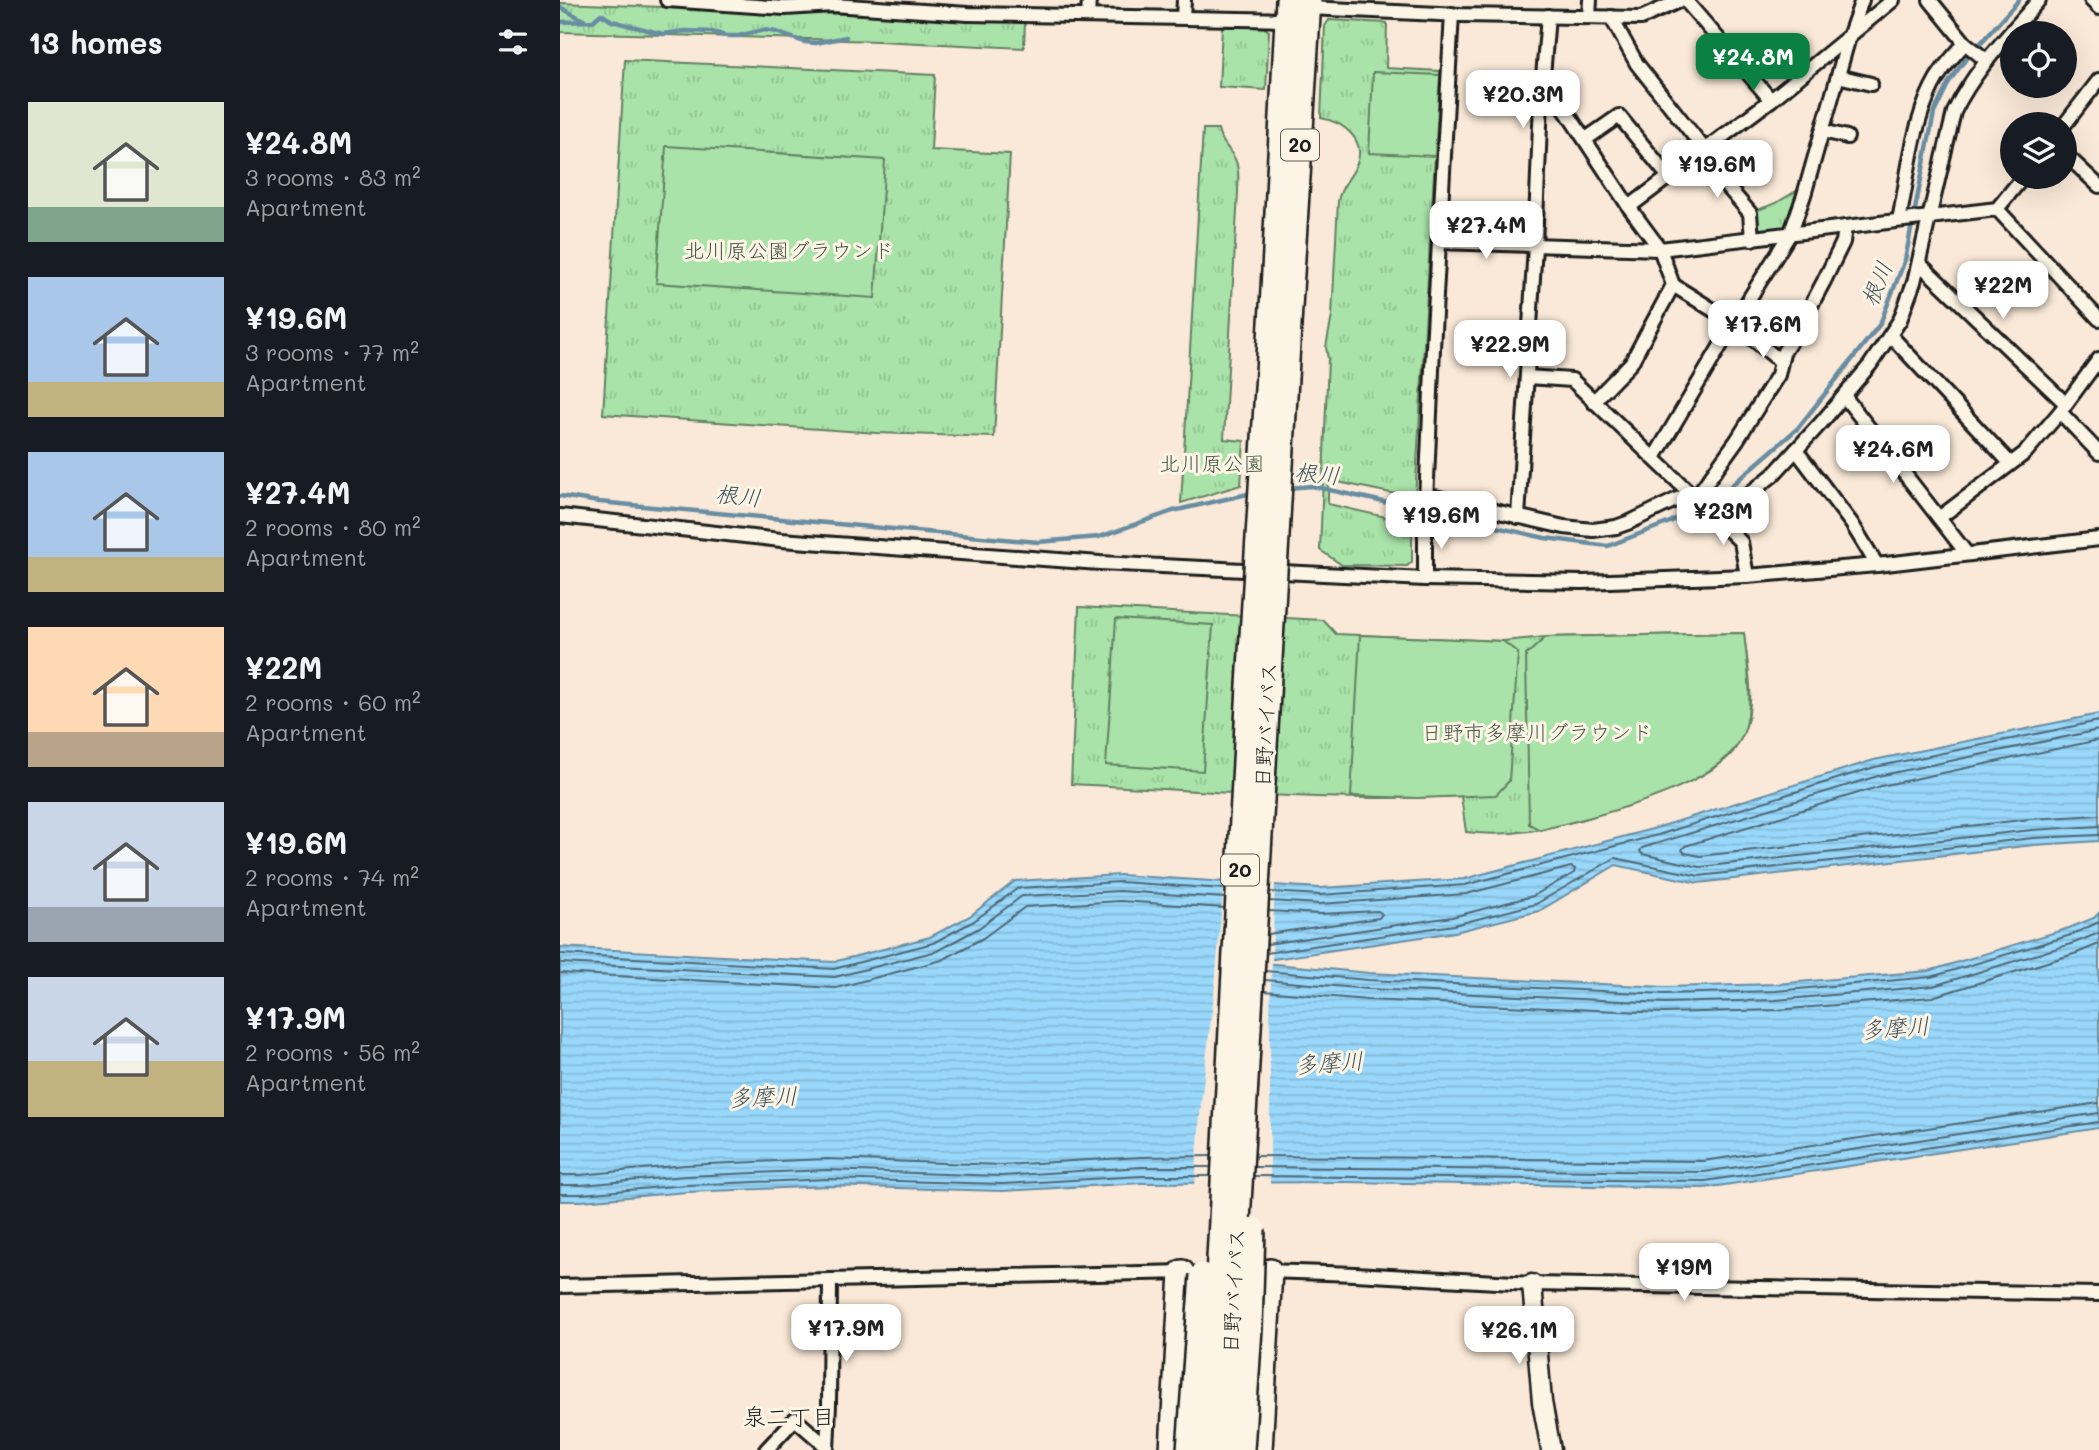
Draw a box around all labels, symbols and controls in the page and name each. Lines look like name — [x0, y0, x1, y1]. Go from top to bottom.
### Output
map controls — [2000, 21, 2077, 189]
button: locate — [2000, 21, 2077, 98]
text: 13 homes — [28, 22, 163, 62]
icon: filters — [494, 23, 532, 61]
pin: ¥24.8M — [1696, 34, 1810, 93]
text: ¥24.8M — [1712, 41, 1794, 71]
pin: ¥20.3M — [1466, 71, 1580, 130]
text: ¥20.3M — [1482, 78, 1564, 108]
button: layers — [2000, 112, 2077, 189]
text: ¥24.8M — [245, 122, 353, 162]
icon: home — [84, 130, 168, 214]
road number: 20 — [1281, 130, 1319, 160]
pin: ¥19.6M — [1660, 140, 1774, 200]
text: ¥19.6M — [1678, 148, 1756, 178]
text: 3 rooms · 83 m² — [245, 162, 421, 192]
text: Apartment — [245, 192, 367, 222]
pin: ¥27.4M — [1429, 202, 1543, 261]
text: ¥27.4M — [1445, 209, 1527, 239]
park label: 北川原公園グラウンド — [684, 236, 894, 263]
water label: 根川 — [1854, 257, 1899, 311]
pin: ¥22M — [1962, 262, 2044, 321]
text: ¥22M — [1973, 269, 2033, 299]
text: ¥19.6M — [245, 297, 348, 337]
pin: ¥17.6M — [1706, 300, 1820, 360]
icon: home — [84, 305, 168, 389]
text: ¥17.6M — [1724, 308, 1802, 338]
pin: ¥22.9M — [1453, 320, 1567, 380]
text: ¥22.9M — [1470, 328, 1550, 358]
text: 3 rooms · 77 m² — [245, 337, 419, 367]
text: Apartment — [245, 367, 367, 397]
pin: ¥24.6M — [1836, 426, 1950, 485]
text: ¥24.6M — [1852, 433, 1934, 463]
park label: 北川原公園 — [1160, 449, 1265, 476]
water label: 根川 — [1293, 456, 1341, 490]
text: ¥27.4M — [245, 472, 351, 512]
water label: 根川 — [714, 478, 763, 512]
icon: home — [84, 480, 168, 564]
pin: ¥23M — [1682, 488, 1764, 547]
pin: ¥19.6M — [1384, 491, 1498, 551]
text: ¥23M — [1693, 495, 1753, 525]
text: ¥19.6M — [1402, 499, 1480, 529]
text: 2 rooms · 80 m² — [245, 512, 421, 542]
text: Apartment — [245, 542, 367, 572]
text: ¥22M — [245, 647, 322, 687]
icon: home — [84, 655, 168, 739]
street label: 日野バイパス — [1248, 662, 1281, 788]
text: 2 rooms · 60 m² — [245, 687, 421, 717]
text: Apartment — [245, 717, 367, 747]
park label: 日野市多摩川グラウンド — [1422, 718, 1653, 745]
text: ¥19.6M — [245, 822, 348, 862]
icon: home — [84, 830, 168, 914]
road number: 20 — [1221, 855, 1259, 886]
text: 2 rooms · 74 m² — [245, 862, 419, 892]
text: Apartment — [245, 892, 367, 922]
text: ¥17.9M — [245, 997, 346, 1037]
icon: home — [84, 1005, 168, 1089]
water label: 多摩川 — [1859, 1010, 1930, 1044]
text: 2 rooms · 56 m² — [245, 1037, 420, 1067]
water label: 多摩川 — [1293, 1045, 1364, 1079]
text: Apartment — [245, 1067, 367, 1097]
water label: 多摩川 — [728, 1080, 798, 1112]
street label: 日野バイパス — [1216, 1228, 1249, 1354]
pin: ¥19M — [1643, 1244, 1725, 1303]
text: ¥19M — [1655, 1251, 1713, 1281]
pin: ¥17.9M — [789, 1304, 903, 1364]
pin: ¥26.1M — [1462, 1306, 1576, 1366]
text: ¥17.9M — [807, 1312, 885, 1342]
text: ¥26.1M — [1480, 1314, 1558, 1344]
district label: 泉二丁目 — [743, 1401, 835, 1431]

